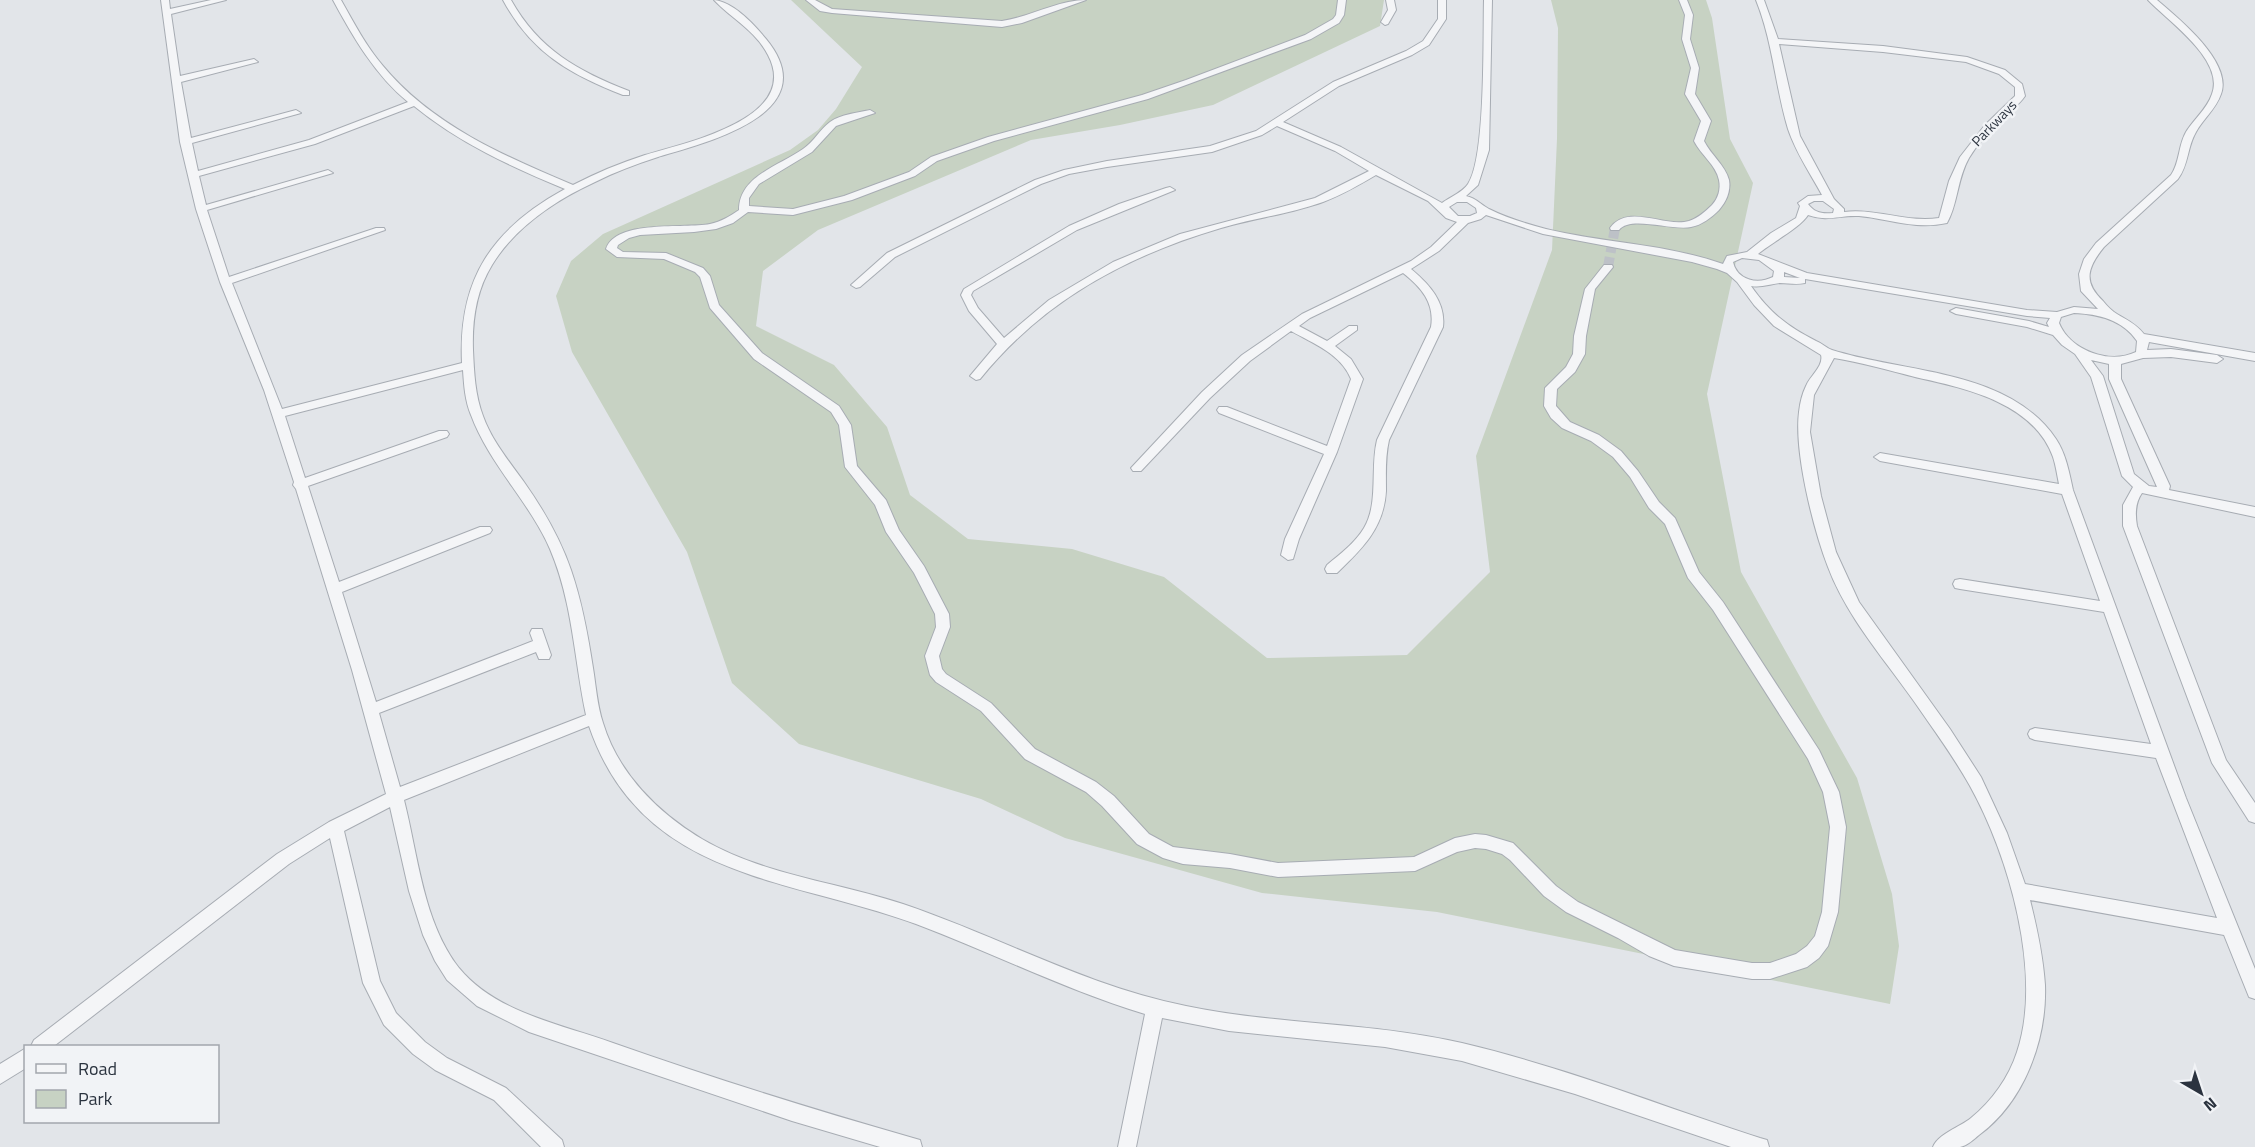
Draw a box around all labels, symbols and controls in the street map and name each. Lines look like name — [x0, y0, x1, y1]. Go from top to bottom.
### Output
street label: Parkways — [1966, 95, 2021, 151]
legend — [24, 1045, 219, 1123]
text: Road — [78, 1055, 117, 1082]
north arrow — [2171, 1063, 2231, 1123]
text: Park — [78, 1085, 113, 1112]
text: N — [2199, 1092, 2222, 1117]

